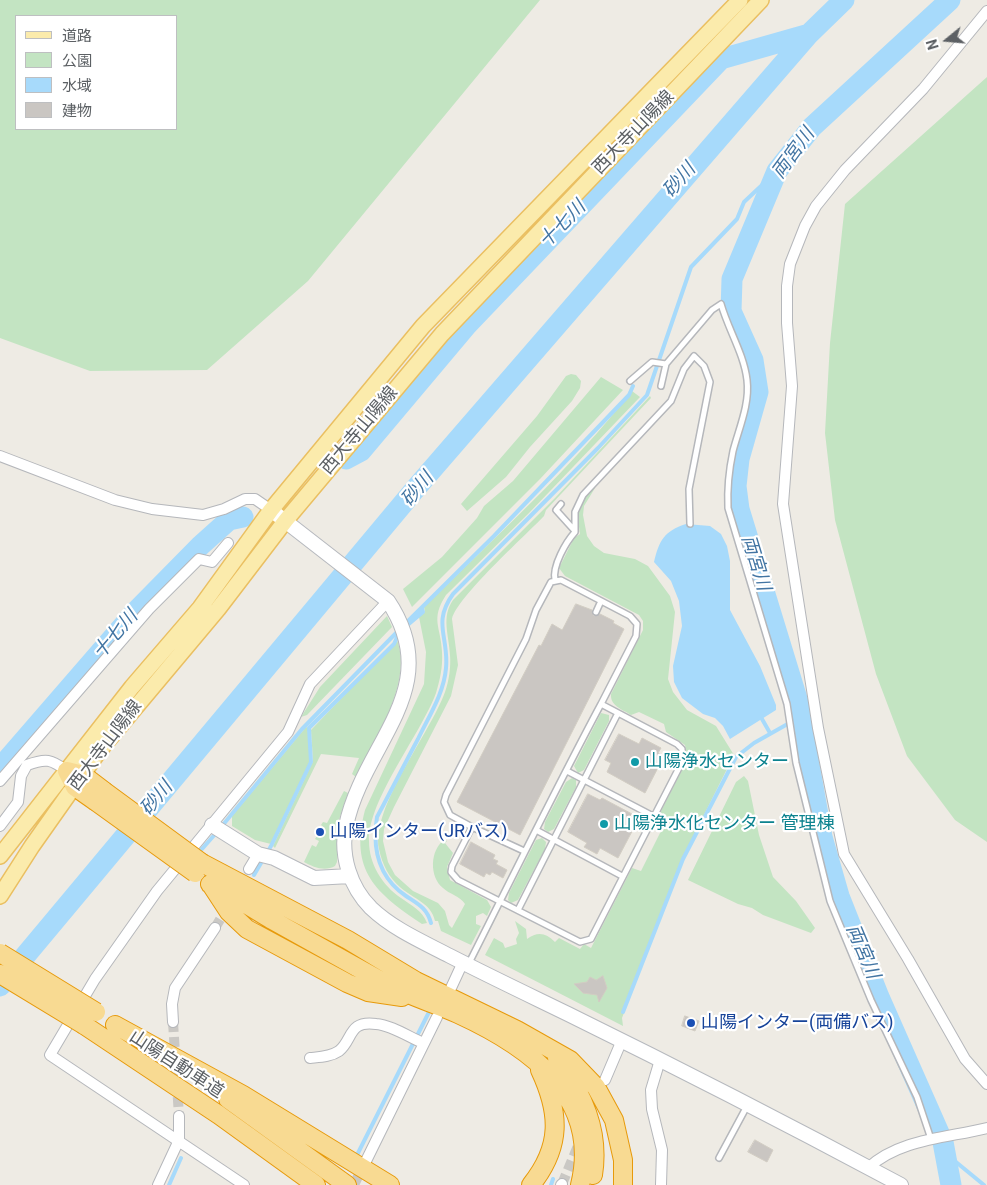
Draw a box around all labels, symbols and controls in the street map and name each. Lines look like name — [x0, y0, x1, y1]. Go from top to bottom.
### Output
legend — [15, 15, 178, 130]
north arrow — [922, 15, 972, 65]
text: 道路 — [62, 27, 92, 45]
text: N — [924, 37, 942, 51]
text: 公園 — [62, 52, 92, 70]
text: 水域 — [62, 77, 92, 95]
street label: 西大寺山陽線 — [589, 87, 679, 179]
text: 建物 — [62, 102, 92, 120]
water label: 両宮川 — [768, 124, 820, 184]
water label: 砂川 — [659, 159, 701, 203]
water label: 十七川 — [535, 197, 591, 253]
street label: 西大寺山陽線 — [317, 383, 403, 479]
water label: 砂川 — [397, 468, 439, 512]
water label: 両宮川 — [736, 532, 774, 594]
water label: 十七川 — [89, 606, 143, 664]
street label: 西大寺山陽線 — [65, 696, 147, 796]
place label: 山陽浄水センター — [645, 751, 789, 773]
marker: 山陽浄水センター — [629, 756, 641, 768]
water label: 砂川 — [136, 777, 178, 821]
place label: 山陽浄水化センター 管理棟 — [614, 813, 834, 835]
marker: 山陽浄水化センター 管理棟 — [598, 818, 610, 830]
place label: 山陽インター(JRバス) — [330, 821, 507, 843]
marker: 山陽インター(JRバス) — [314, 826, 326, 838]
water label: 両宮川 — [840, 921, 884, 983]
place label: 山陽インター(両備バス) — [701, 1012, 893, 1034]
marker: 山陽インター(両備バス) — [685, 1017, 697, 1029]
street label: 山陽自動車道 — [125, 1027, 227, 1103]

